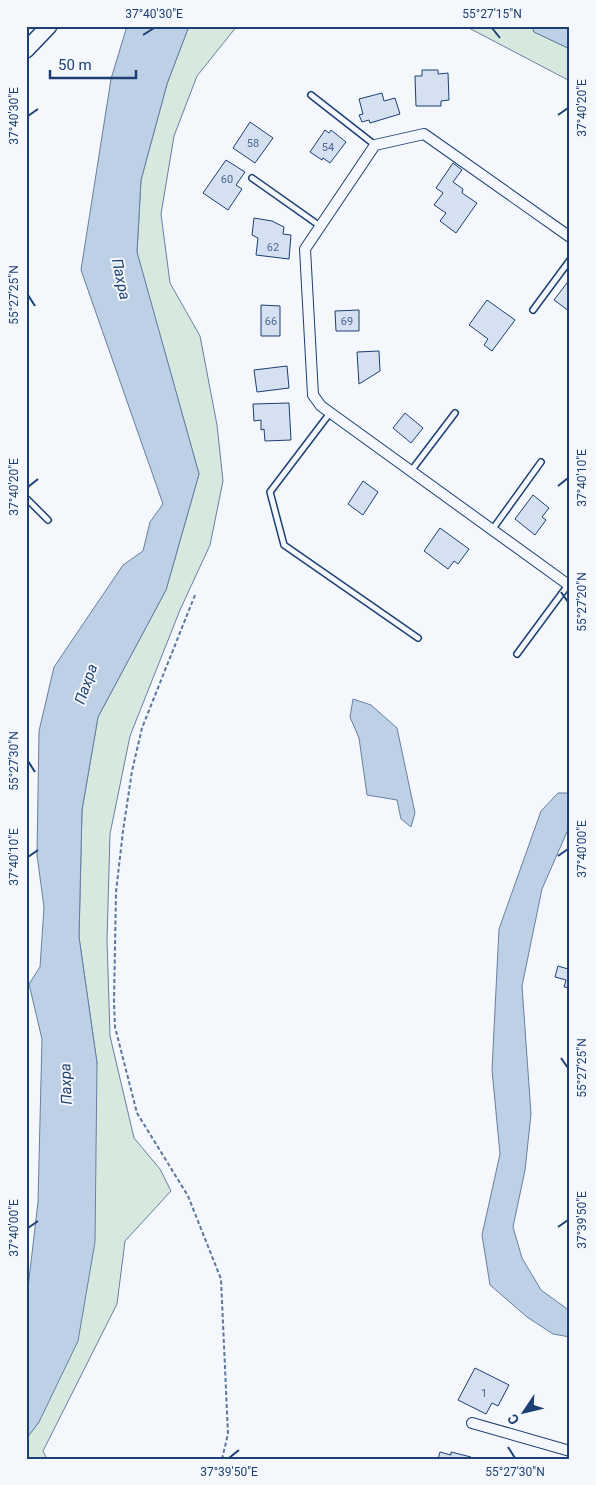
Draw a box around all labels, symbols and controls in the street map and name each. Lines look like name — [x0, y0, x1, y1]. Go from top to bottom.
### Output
text: 37°40'30"E — [125, 7, 183, 21]
text: 55°27'15"N — [462, 7, 522, 21]
scale bar — [50, 48, 136, 80]
text: 50 m — [58, 56, 92, 74]
text: 37°40'20"E — [575, 79, 589, 137]
text: 37°40'30"E — [7, 87, 21, 145]
house number: 58 — [247, 137, 259, 150]
house number: 54 — [322, 141, 334, 154]
house number: 60 — [221, 173, 233, 186]
house number: 62 — [267, 241, 279, 254]
water label: Пахра — [108, 257, 134, 301]
text: 55°27'25"N — [7, 265, 21, 325]
house number: 66 — [265, 315, 277, 328]
house number: 69 — [341, 315, 353, 328]
text: 37°40'10"E — [575, 449, 589, 507]
text: 37°40'20"E — [7, 458, 21, 516]
text: 55°27'20"N — [575, 572, 589, 632]
water label: Пахра — [71, 661, 101, 707]
text: 55°27'30"N — [7, 731, 21, 791]
text: 37°40'00"E — [575, 820, 589, 878]
text: 37°40'10"E — [7, 828, 21, 886]
text: 55°27'25"N — [575, 1038, 589, 1098]
water label: Пахра — [56, 1063, 76, 1105]
text: 37°39'50"E — [575, 1191, 589, 1249]
text: 37°40'00"E — [7, 1199, 21, 1257]
house number: 1 — [481, 1387, 487, 1400]
north arrow — [498, 1388, 548, 1438]
text: С — [504, 1411, 523, 1428]
text: 37°39'50"E — [200, 1465, 258, 1479]
text: 55°27'30"N — [485, 1465, 545, 1479]

